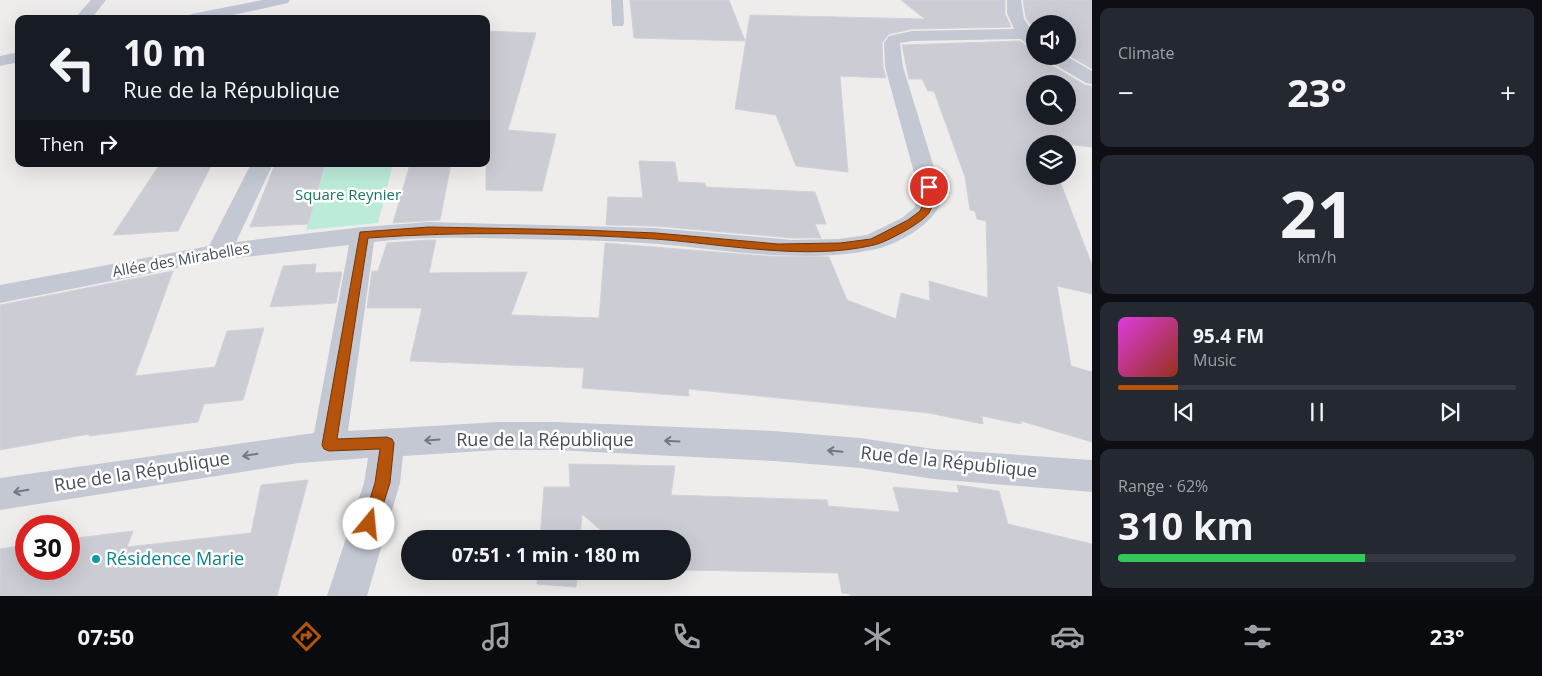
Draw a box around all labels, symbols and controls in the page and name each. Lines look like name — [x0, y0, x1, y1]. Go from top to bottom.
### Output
map controls — [1026, 15, 1076, 185]
button: sound — [1026, 15, 1076, 65]
text: 10 m — [123, 29, 206, 76]
icon: left — [40, 35, 105, 100]
text: Climate — [1118, 42, 1175, 64]
text: 23° — [1287, 66, 1347, 118]
text: − — [1118, 73, 1134, 111]
text: + — [1500, 73, 1516, 111]
text: Rue de la République — [123, 74, 340, 104]
button: search — [1026, 75, 1076, 125]
icon: right — [94, 130, 122, 158]
text: Then — [40, 131, 84, 157]
button: layers — [1026, 135, 1076, 185]
pin — [908, 166, 950, 208]
text: 21 — [1280, 169, 1354, 257]
icon: arrive — [915, 173, 943, 201]
park label: Square Reynier — [295, 184, 401, 204]
street label: Allée des Mirabelles — [111, 237, 251, 281]
text: km/h — [1298, 246, 1336, 268]
text: 95.4 FM — [1193, 323, 1264, 349]
text: Music — [1193, 349, 1237, 371]
icon: previous — [1170, 398, 1198, 426]
icon: pause — [1303, 398, 1331, 426]
icon: next — [1436, 398, 1464, 426]
street label: Rue de la République — [456, 427, 634, 451]
one-way arrow — [425, 436, 441, 445]
one-way arrow — [665, 437, 681, 446]
street label: Rue de la République — [860, 440, 1039, 482]
street label: Rue de la République — [52, 445, 231, 497]
one-way arrow — [827, 447, 843, 456]
one-way arrow — [243, 451, 259, 461]
text: Range · 62% — [1118, 475, 1208, 497]
one-way arrow — [13, 486, 29, 496]
position arrow — [342, 497, 394, 549]
text: 310 km — [1118, 499, 1254, 551]
speed limit sign: 30 — [15, 515, 80, 580]
text: 07:51 · 1 min · 180 m — [452, 542, 640, 568]
place label: Résidence Marie — [106, 546, 244, 570]
marker: Résidence Marie — [90, 553, 102, 565]
icon: directions — [289, 619, 324, 654]
icon: music — [479, 619, 514, 654]
icon: phone — [669, 619, 704, 654]
icon: climate — [860, 619, 895, 654]
icon: car — [1050, 619, 1085, 654]
icon: filters — [1240, 619, 1275, 654]
text: 07:50 — [78, 621, 134, 651]
text: 23° — [1430, 621, 1464, 651]

